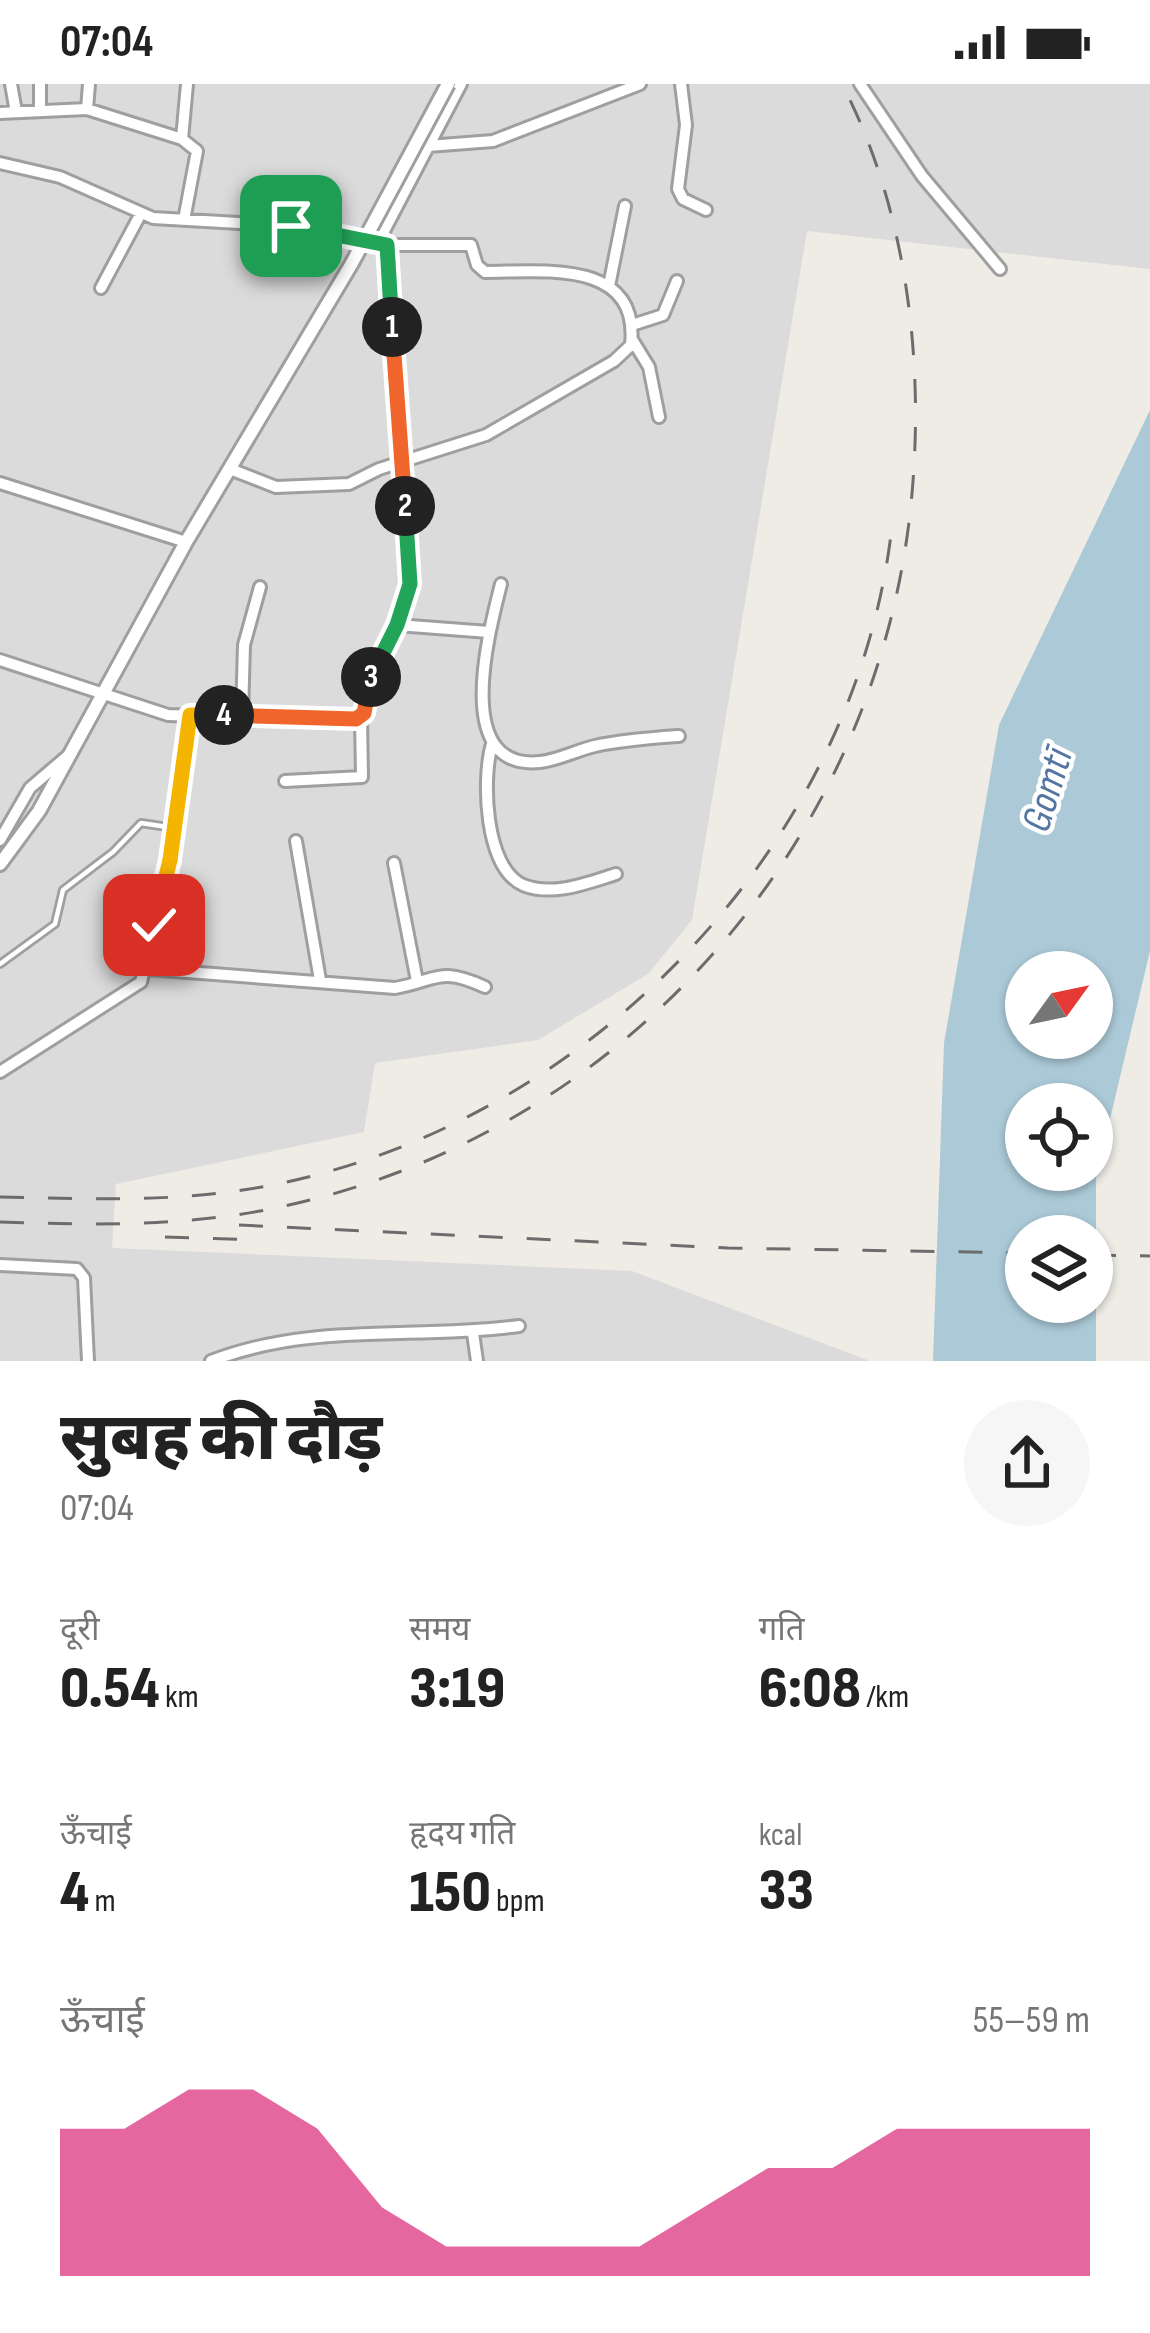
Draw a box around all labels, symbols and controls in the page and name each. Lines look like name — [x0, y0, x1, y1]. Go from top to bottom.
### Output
text: 07:04 — [60, 15, 153, 70]
pin — [240, 175, 342, 277]
icon: arrive — [258, 193, 324, 259]
pin: 1 — [362, 297, 422, 357]
text: 1 — [386, 307, 398, 347]
pin: 2 — [375, 476, 435, 536]
text: 2 — [398, 486, 412, 526]
pin: 3 — [341, 647, 401, 707]
text: 3 — [364, 657, 378, 697]
pin: 4 — [194, 685, 254, 745]
text: 4 — [216, 695, 232, 735]
water label: Gomtī — [1011, 739, 1086, 838]
pin — [103, 874, 205, 976]
icon: check — [121, 892, 187, 958]
north arrow — [1005, 951, 1113, 1059]
map controls — [1005, 951, 1113, 1323]
button: locate — [1005, 1083, 1113, 1191]
button: layers — [1005, 1215, 1113, 1323]
text: सुबह की दौड़ — [60, 1400, 382, 1479]
button: share — [964, 1400, 1090, 1526]
text: 07:04 — [60, 1485, 134, 1532]
text: दूरी — [60, 1610, 100, 1650]
text: समय — [409, 1610, 471, 1650]
text: गति — [759, 1610, 805, 1650]
text: 0.54 — [60, 1653, 160, 1725]
text: 3:19 — [409, 1653, 505, 1725]
text: 6:08 — [759, 1653, 861, 1725]
text: km — [160, 1677, 199, 1717]
text: /km — [861, 1677, 909, 1717]
text: ऊँचाई — [60, 1814, 132, 1854]
text: हृदय गति — [409, 1814, 515, 1854]
text: kcal — [759, 1815, 802, 1855]
text: 33 — [759, 1855, 814, 1927]
text: 4 — [60, 1857, 89, 1929]
text: 150 — [409, 1857, 491, 1929]
text: m — [89, 1881, 116, 1921]
text: bpm — [491, 1881, 545, 1921]
text: ऊँचाई — [60, 1997, 145, 2044]
text: 55–59 m — [973, 1997, 1090, 2044]

